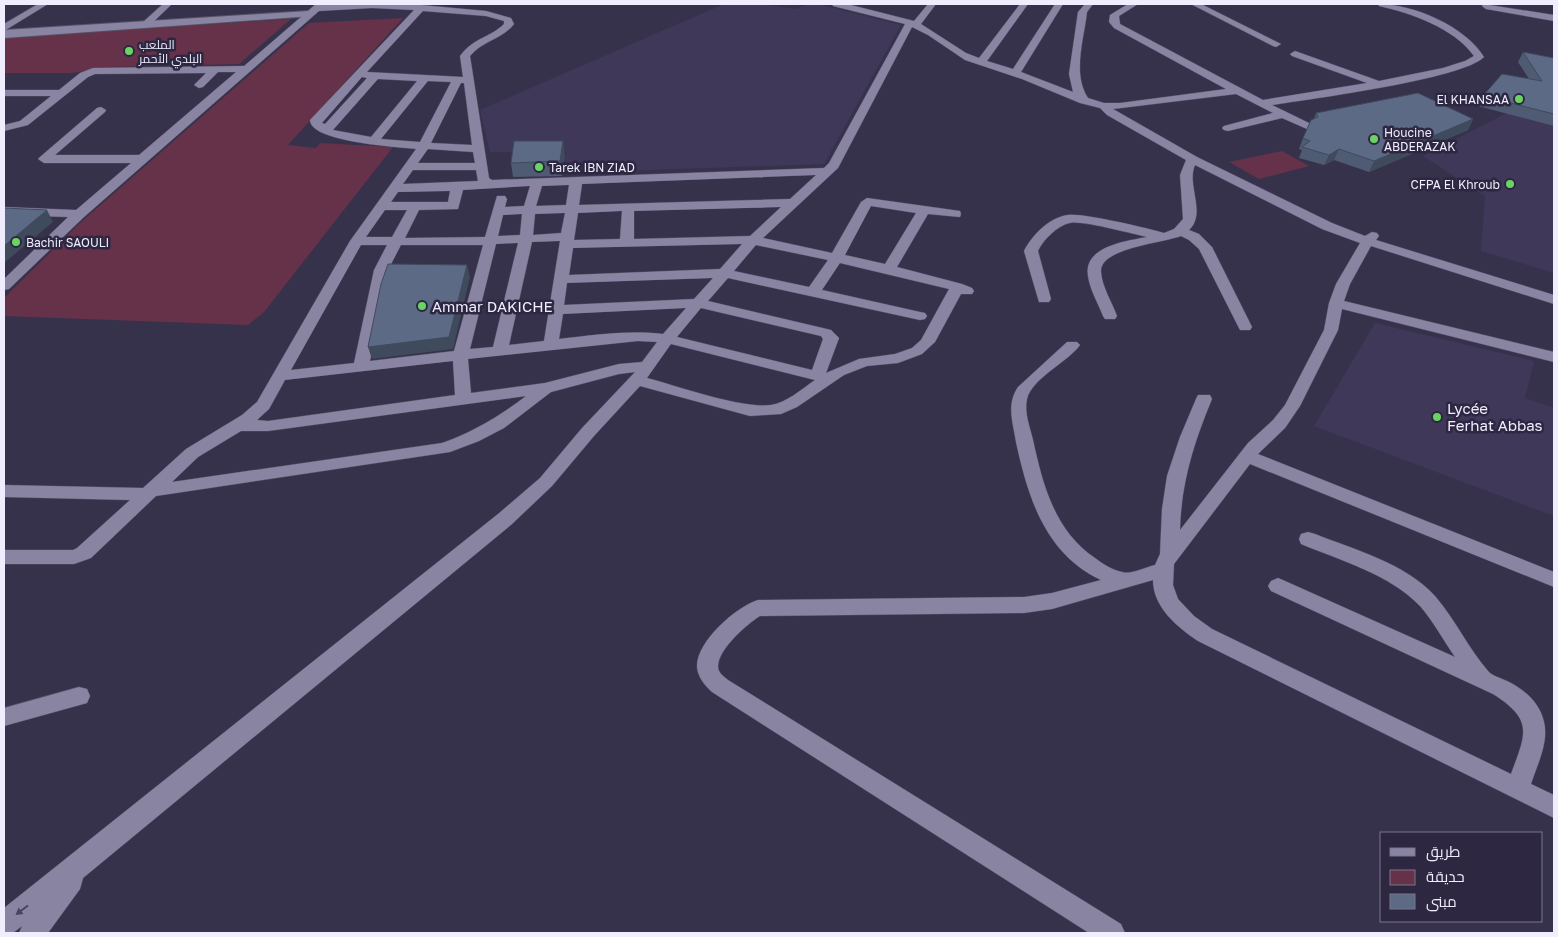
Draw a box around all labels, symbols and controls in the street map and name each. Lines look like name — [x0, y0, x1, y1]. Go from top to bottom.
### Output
place label: الملعب البلدي الأحمر — [138, 37, 202, 69]
marker: الملعب البلدي الأحمر — [123, 45, 135, 57]
place label: El KHANSAA — [1436, 92, 1509, 107]
marker: El KHANSAA — [1513, 93, 1525, 105]
place label: Houcine ABDERAZAK — [1384, 125, 1456, 154]
marker: Houcine ABDERAZAK — [1368, 133, 1380, 145]
place label: Tarek IBN ZIAD — [549, 160, 635, 175]
marker: Tarek IBN ZIAD — [533, 161, 545, 173]
place label: CFPA El Khroub — [1411, 177, 1500, 192]
marker: CFPA El Khroub — [1504, 178, 1516, 190]
place label: Bachir SAOULI — [26, 235, 109, 250]
marker: Bachir SAOULI — [10, 236, 22, 248]
place label: Ammar DAKICHE — [432, 297, 553, 315]
marker: Ammar DAKICHE — [416, 300, 428, 312]
place label: Lycée Ferhat Abbas — [1447, 399, 1543, 434]
marker: Lycée Ferhat Abbas — [1431, 411, 1443, 423]
legend — [1380, 832, 1543, 922]
text: طريق — [1426, 842, 1460, 862]
text: حديقة — [1426, 867, 1465, 885]
text: مبنى — [1426, 892, 1457, 912]
one-way arrow — [16, 904, 29, 915]

